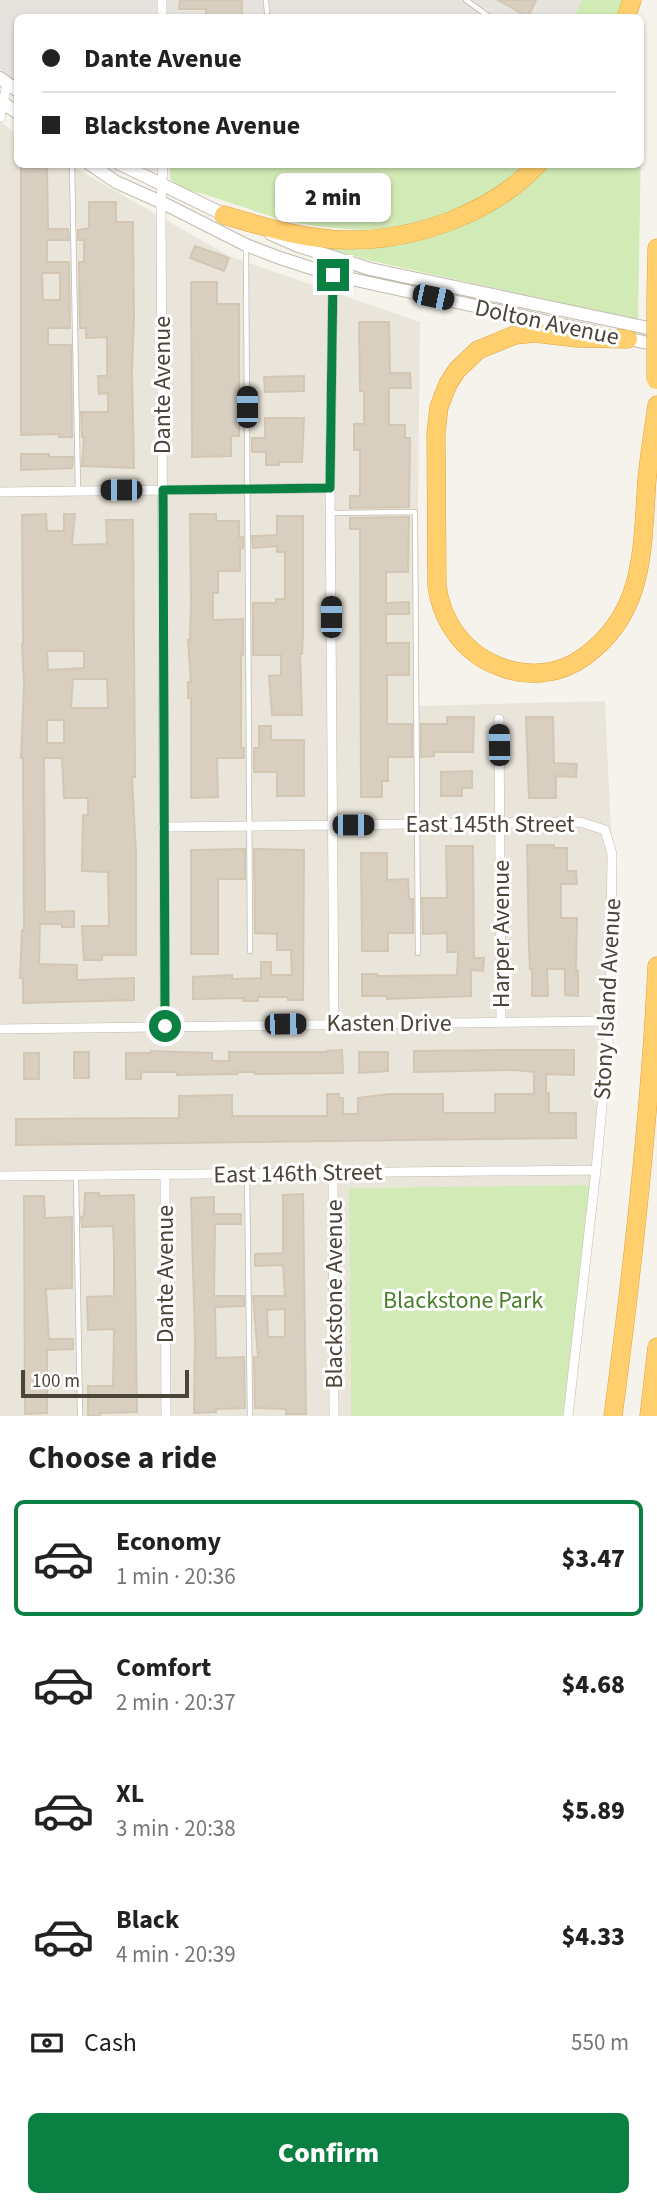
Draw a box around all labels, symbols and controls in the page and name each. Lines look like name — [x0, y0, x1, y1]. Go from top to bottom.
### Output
text: Dante Avenue — [84, 40, 242, 77]
text: Blackstone Avenue — [84, 107, 300, 144]
callout: 2 min — [275, 174, 391, 222]
text: 2 min — [305, 181, 361, 214]
route end — [317, 259, 349, 291]
car — [411, 282, 456, 312]
street label: Dolton Avenue — [472, 290, 622, 355]
street label: Dante Avenue — [145, 316, 180, 454]
car — [237, 386, 258, 428]
car — [101, 480, 143, 501]
car — [321, 596, 342, 638]
car — [489, 724, 510, 766]
street label: East 145th Street — [405, 807, 575, 842]
car — [333, 815, 375, 836]
street label: Harper Avenue — [484, 860, 519, 1008]
street label: Stony Island Avenue — [585, 897, 630, 1101]
street label: Kasten Drive — [326, 1006, 452, 1041]
route start — [149, 1010, 181, 1042]
car — [264, 1013, 307, 1035]
street label: East 146th Street — [213, 1155, 383, 1192]
street label: Blackstone Avenue — [317, 1199, 352, 1389]
street label: Dante Avenue — [148, 1205, 183, 1343]
park label: Blackstone Park — [383, 1283, 543, 1318]
scale bar — [21, 1367, 189, 1399]
text: 100 m — [32, 1368, 80, 1395]
text: Choose a ride — [28, 1435, 217, 1481]
text: Economy — [116, 1523, 221, 1560]
icon: car — [32, 1527, 95, 1590]
text: $3.47 — [561, 1540, 625, 1577]
text: 1 min · 20:36 — [116, 1560, 236, 1593]
text: Comfort — [116, 1649, 211, 1686]
icon: car — [32, 1653, 95, 1716]
text: $4.68 — [561, 1666, 625, 1703]
text: 2 min · 20:37 — [116, 1686, 236, 1719]
text: XL — [116, 1775, 144, 1812]
icon: car — [32, 1779, 95, 1842]
text: $5.89 — [561, 1792, 625, 1829]
text: 3 min · 20:38 — [116, 1812, 236, 1845]
text: Black — [116, 1901, 179, 1938]
icon: car — [32, 1905, 95, 1968]
text: $4.33 — [561, 1918, 625, 1955]
text: 4 min · 20:39 — [116, 1938, 236, 1971]
icon: cash — [28, 2024, 66, 2062]
text: Cash — [84, 2024, 137, 2061]
text: 550 m — [571, 2026, 629, 2059]
button: Confirm — [28, 2113, 629, 2193]

